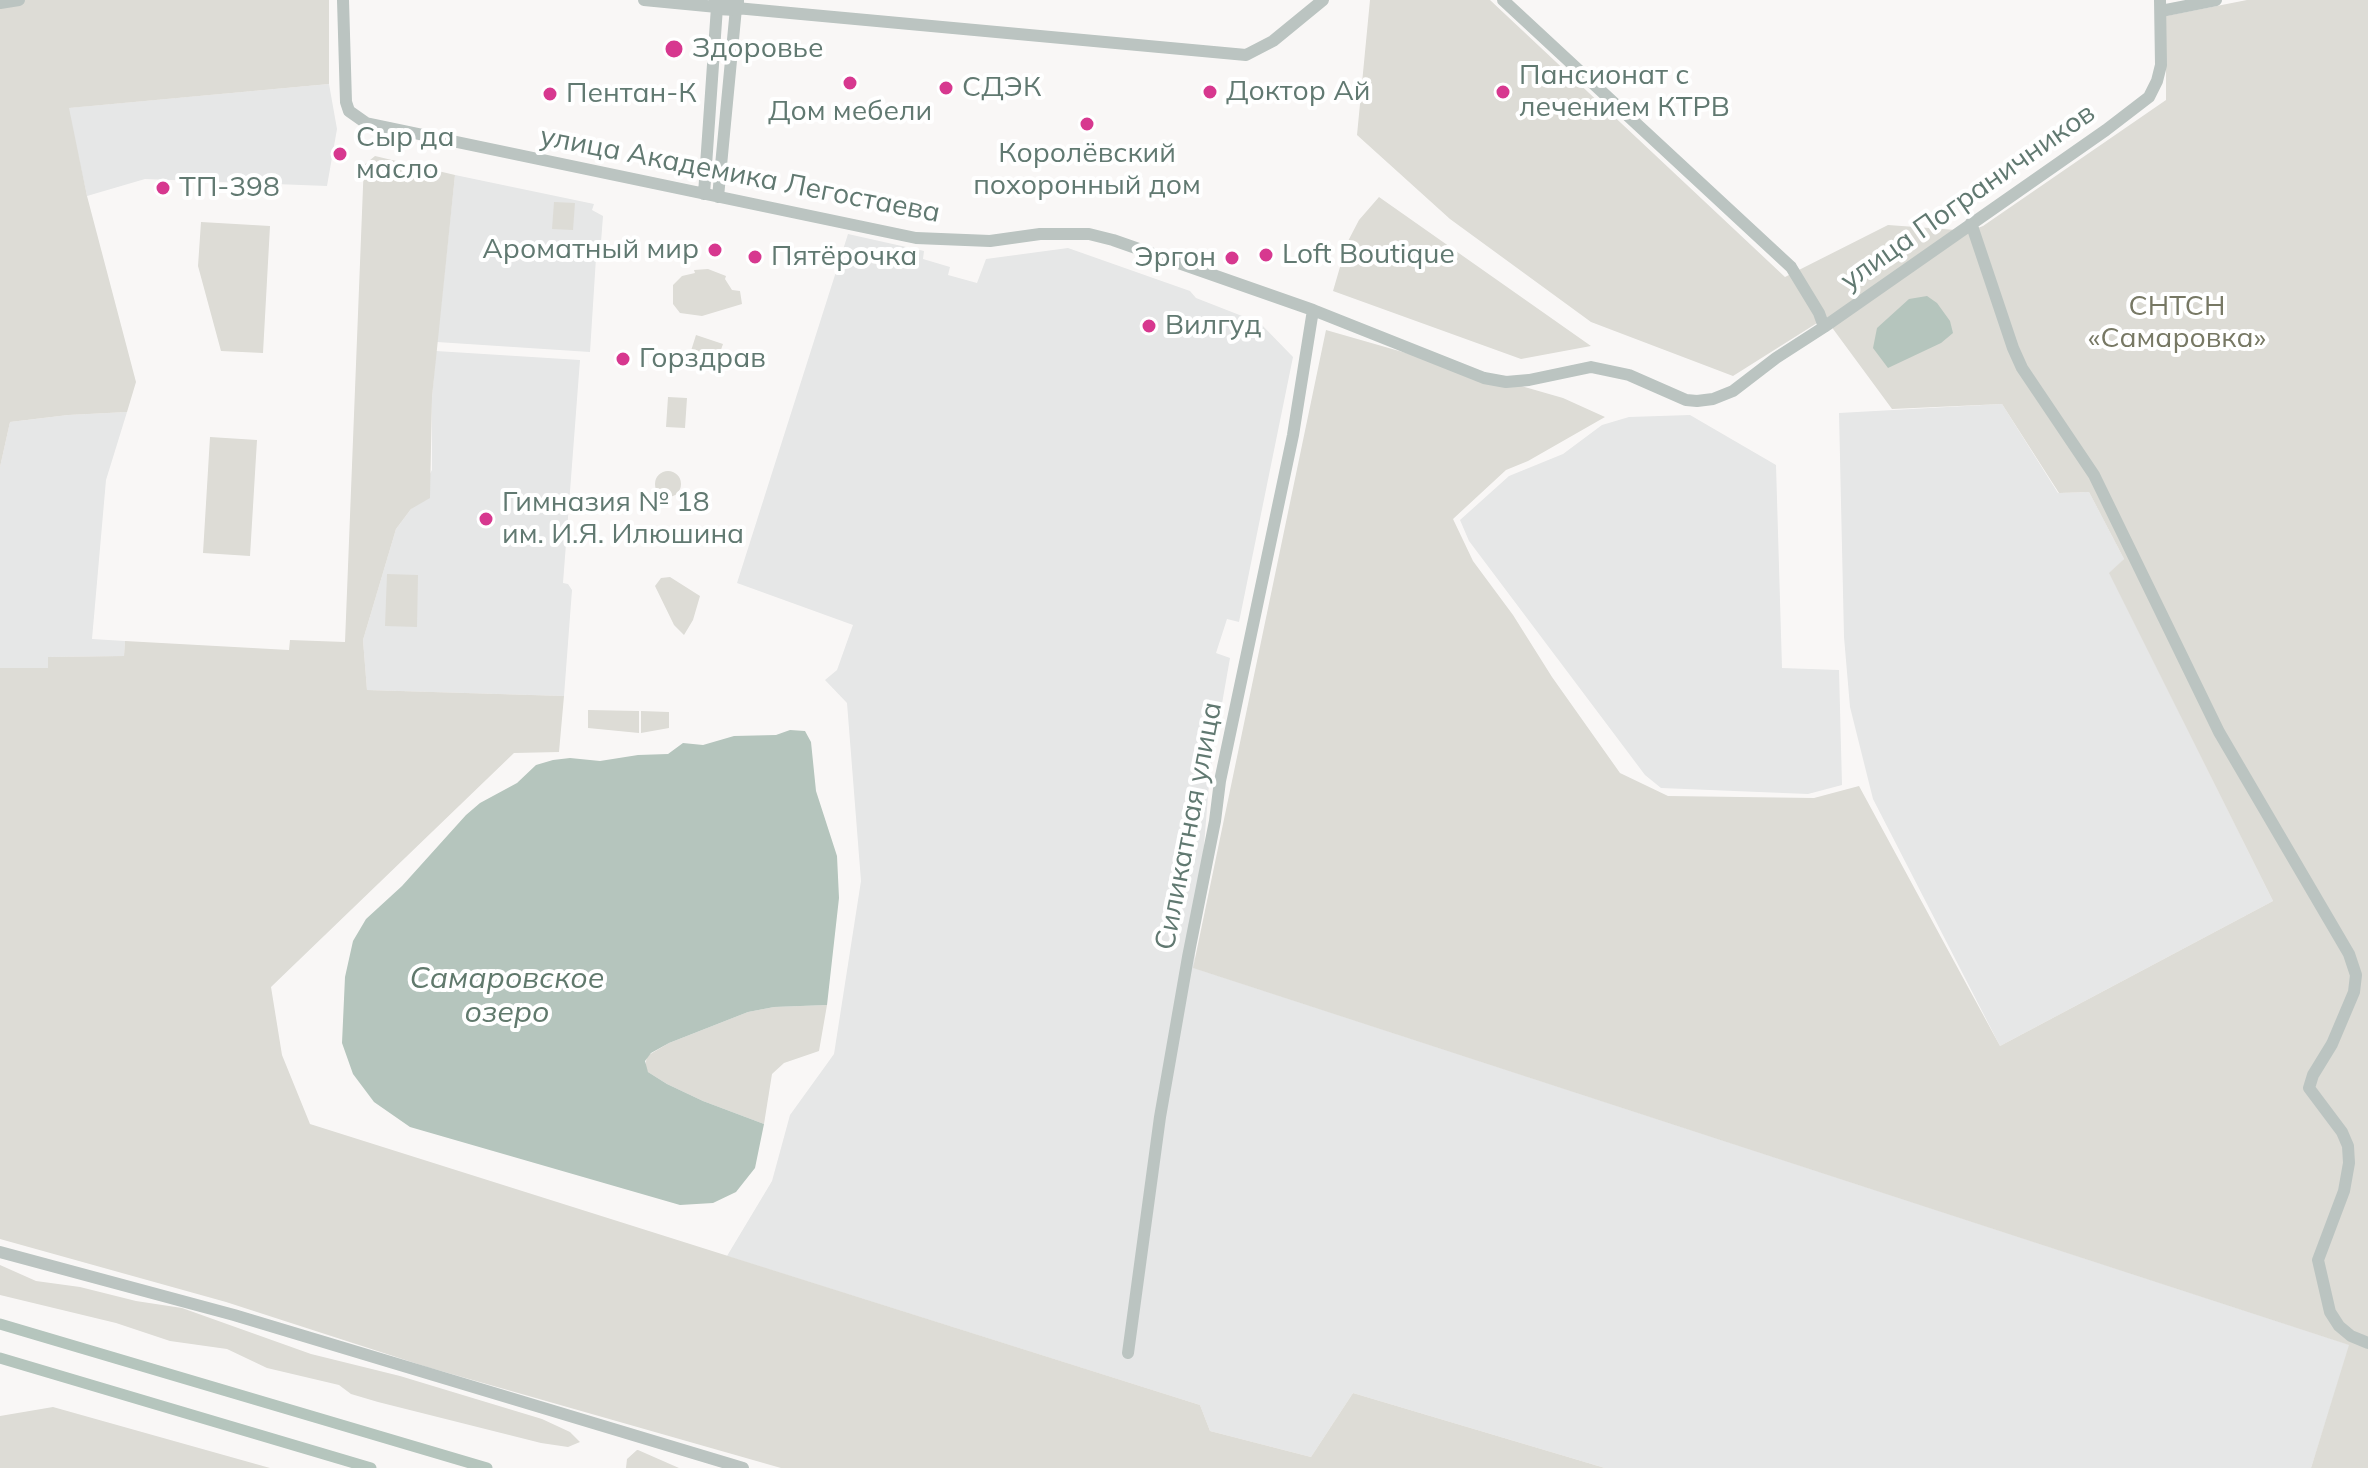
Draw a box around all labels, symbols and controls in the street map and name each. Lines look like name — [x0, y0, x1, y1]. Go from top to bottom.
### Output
place label: Здоровье — [692, 32, 823, 66]
marker: Здоровье — [663, 38, 685, 60]
place label: Пансионат с лечением КТРВ — [1519, 59, 1730, 125]
place label: СДЭК — [962, 71, 1041, 105]
marker: Дом мебели — [841, 74, 859, 92]
place label: Доктор Ай — [1226, 75, 1370, 109]
place label: Пентан-К — [566, 77, 697, 111]
marker: СДЭК — [937, 79, 955, 97]
marker: Доктор Ай — [1201, 83, 1219, 101]
marker: Пансионат с лечением КТРВ — [1494, 83, 1512, 101]
marker: Пентан-К — [541, 85, 559, 103]
place label: Дом мебели — [768, 95, 932, 129]
street label: улица Пограничников — [1834, 96, 2102, 298]
marker: Королёвский похоронный дом — [1078, 115, 1096, 133]
street label: улица Академика Легостаева — [537, 120, 943, 230]
place label: Сыр да масло — [356, 121, 454, 187]
place label: Королёвский похоронный дом — [973, 137, 1201, 203]
marker: Сыр да масло — [331, 145, 349, 163]
place label: ТП-398 — [179, 171, 280, 205]
marker: ТП-398 — [154, 179, 172, 197]
place label: Ароматный мир — [482, 233, 699, 267]
place label: Loft Boutique — [1282, 238, 1455, 272]
place label: Пятёрочка — [771, 240, 917, 274]
marker: Ароматный мир — [706, 241, 724, 259]
place label: Эргон — [1134, 241, 1216, 275]
marker: Loft Boutique — [1257, 246, 1275, 264]
marker: Пятёрочка — [746, 248, 764, 266]
marker: Эргон — [1223, 249, 1241, 267]
park label: СНТСН «Самаровка» — [2088, 290, 2266, 356]
place label: Вилгуд — [1165, 309, 1261, 343]
marker: Вилгуд — [1140, 317, 1158, 335]
place label: Горздрав — [639, 342, 766, 376]
marker: Горздрав — [614, 350, 632, 368]
place label: Гимназия № 18 им. И.Я. Илюшина — [502, 486, 744, 552]
marker: Гимназия № 18 им. И.Я. Илюшина — [477, 510, 495, 528]
street label: Силикатная улица — [1148, 699, 1230, 953]
water label: Самаровское озеро — [410, 961, 604, 1032]

